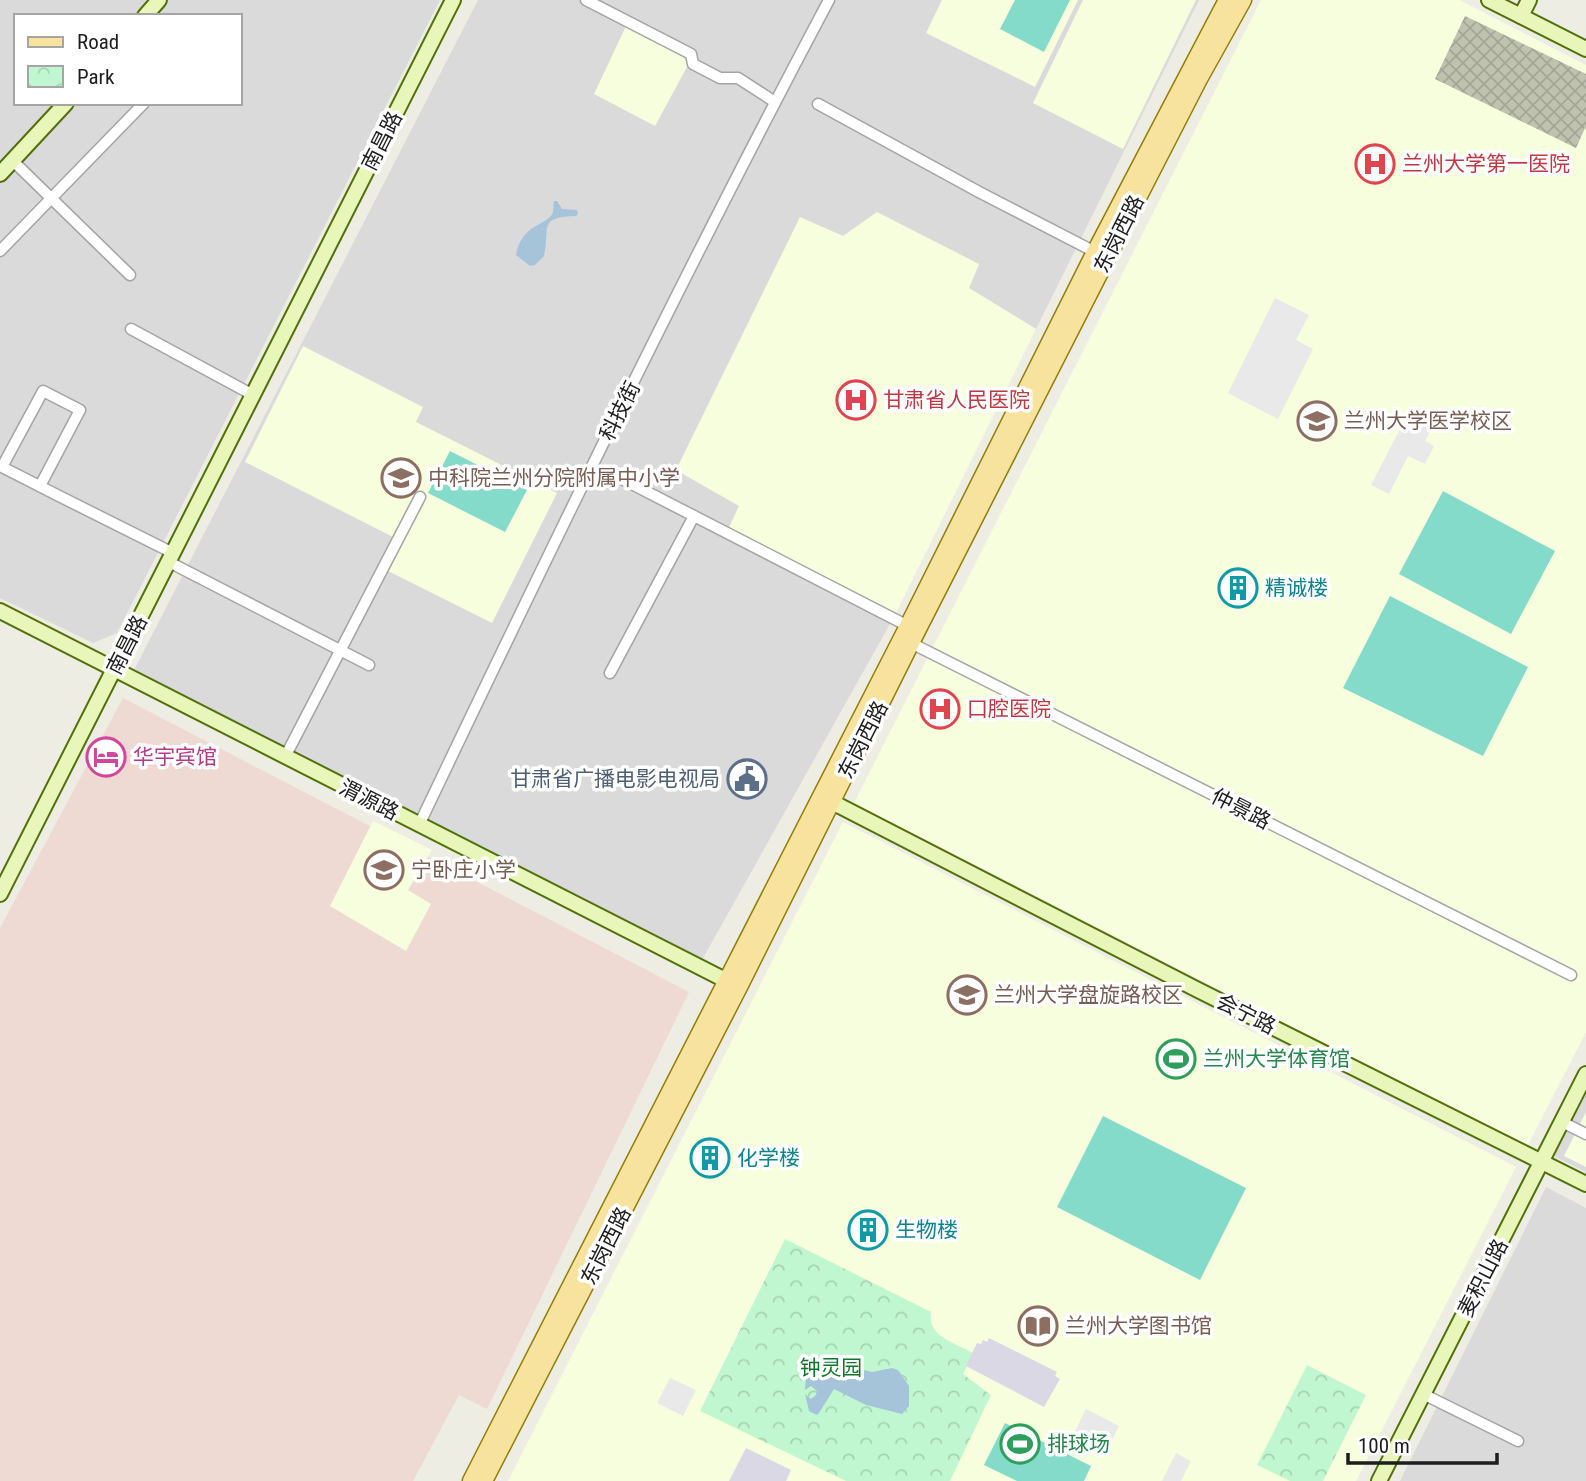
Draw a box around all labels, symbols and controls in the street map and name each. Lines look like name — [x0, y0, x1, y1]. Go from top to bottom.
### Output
legend — [14, 14, 242, 105]
text: Road — [77, 30, 119, 54]
text: Park — [77, 65, 115, 89]
street label: 南昌路 — [357, 107, 407, 175]
hospital icon: 兰州大学第一医院 — [1354, 143, 1396, 185]
place label: 兰州大学第一医院 — [1402, 152, 1570, 176]
street label: 东岗西路 — [1089, 191, 1149, 277]
street label: 科技街 — [595, 377, 645, 445]
hospital icon: 甘肃省人民医院 — [835, 379, 877, 421]
place label: 甘肃省人民医院 — [883, 388, 1030, 412]
school or university icon: 兰州大学医学校区 — [1296, 400, 1338, 442]
place label: 兰州大学医学校区 — [1344, 409, 1512, 433]
school or university icon: 中科院兰州分院附属中小学 — [380, 457, 422, 499]
place label: 中科院兰州分院附属中小学 — [428, 466, 680, 490]
building icon: 精诚楼 — [1217, 567, 1259, 609]
place label: 精诚楼 — [1265, 576, 1328, 600]
street label: 南昌路 — [102, 611, 152, 679]
hospital icon: 口腔医院 — [919, 688, 961, 730]
street label: 东岗西路 — [833, 697, 893, 783]
place label: 口腔医院 — [967, 697, 1051, 721]
hotel icon: 华宇宾馆 — [85, 736, 127, 778]
place label: 华宇宾馆 — [133, 745, 217, 769]
public building icon: 甘肃省广播电影电视局 — [726, 758, 768, 800]
place label: 甘肃省广播电影电视局 — [510, 767, 720, 791]
street label: 渭源路 — [335, 775, 403, 825]
street label: 仲景路 — [1207, 784, 1275, 834]
school or university icon: 宁卧庄小学 — [363, 849, 405, 891]
place label: 宁卧庄小学 — [411, 858, 516, 882]
school or university icon: 兰州大学盘旋路校区 — [946, 974, 988, 1016]
place label: 兰州大学盘旋路校区 — [994, 983, 1183, 1007]
street label: 会宁路 — [1212, 989, 1280, 1039]
sports icon: 兰州大学体育馆 — [1155, 1038, 1197, 1080]
place label: 兰州大学体育馆 — [1203, 1047, 1350, 1071]
building icon: 化学楼 — [689, 1137, 731, 1179]
place label: 化学楼 — [737, 1146, 800, 1170]
street label: 东岗西路 — [576, 1203, 636, 1289]
building icon: 生物楼 — [847, 1209, 889, 1251]
place label: 生物楼 — [895, 1218, 958, 1242]
street label: 麦积山路 — [1453, 1235, 1513, 1321]
library icon: 兰州大学图书馆 — [1017, 1305, 1059, 1347]
place label: 兰州大学图书馆 — [1065, 1314, 1212, 1338]
park label: 钟灵园 — [800, 1356, 863, 1380]
scale bar — [1348, 1422, 1497, 1466]
sports icon: 排球场 — [999, 1423, 1041, 1465]
place label: 排球场 — [1047, 1432, 1110, 1456]
text: 100 m — [1358, 1434, 1410, 1458]

